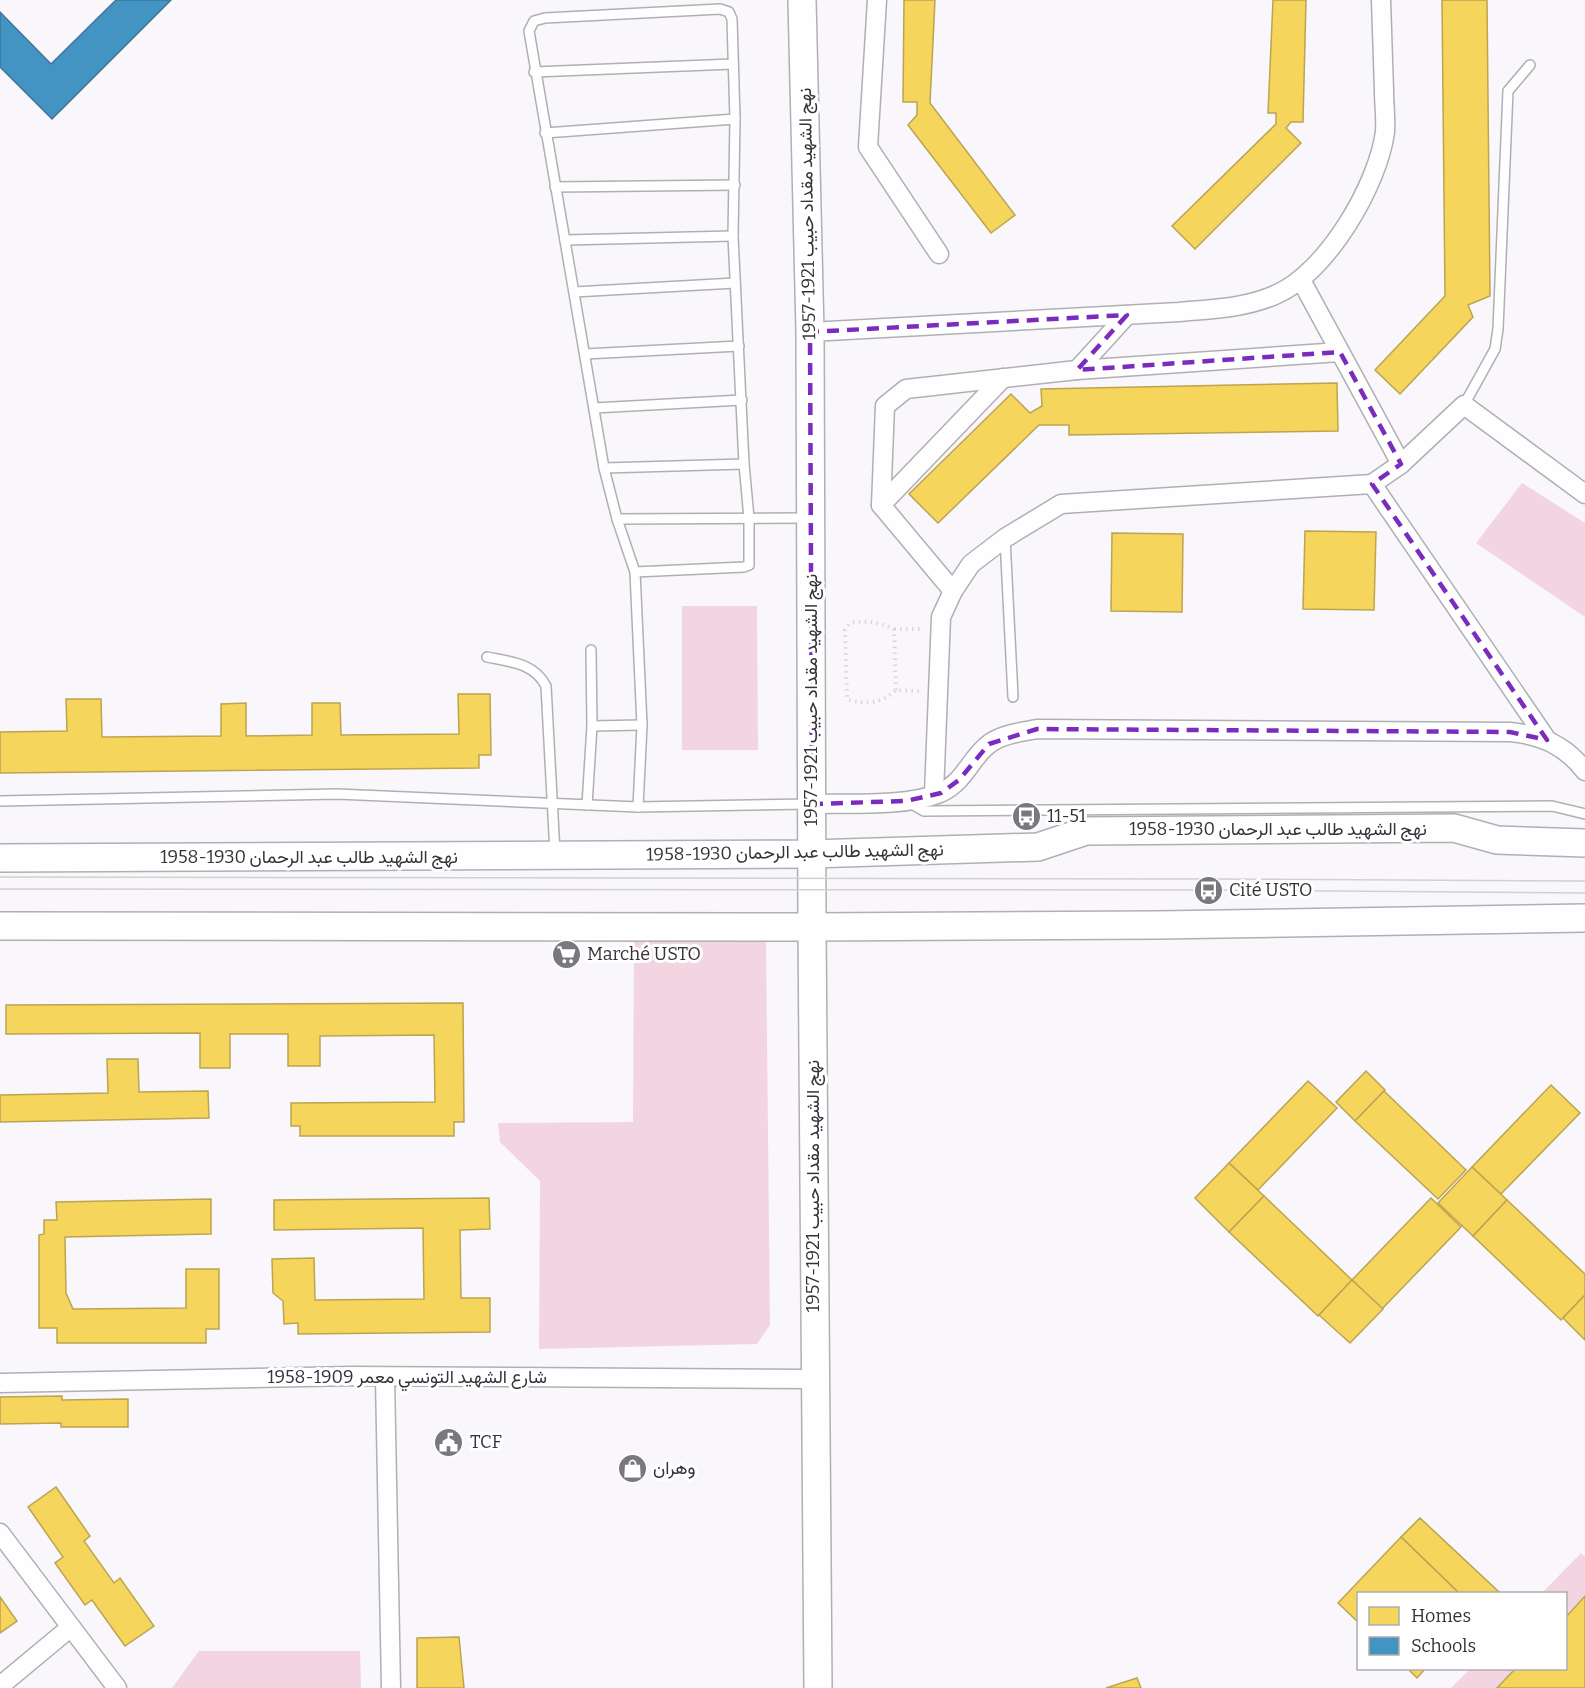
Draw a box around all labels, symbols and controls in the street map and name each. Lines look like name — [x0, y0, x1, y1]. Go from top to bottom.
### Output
street label: نهج الشهيد مقداد حبيب 1921-1957 — [794, 88, 821, 340]
street label: نهج الشهيد مقداد حبيب 1921-1957 — [800, 574, 823, 826]
bus stop icon: 11-51 — [1010, 800, 1042, 832]
place label: 11-51 — [1047, 805, 1087, 827]
street label: نهج الشهيد طالب عبد الرحمان 1930-1958 — [1129, 818, 1427, 841]
street label: نهج الشهيد طالب عبد الرحمان 1930-1958 — [646, 838, 944, 867]
street label: نهج الشهيد طالب عبد الرحمان 1930-1958 — [160, 846, 458, 869]
bus stop icon: Cité USTO — [1192, 874, 1224, 906]
place label: Cité USTO — [1229, 879, 1312, 901]
supermarket icon: Marché USTO — [550, 938, 582, 970]
place label: Marché USTO — [587, 943, 701, 965]
street label: نهج الشهيد مقداد حبيب 1921-1957 — [802, 1060, 825, 1312]
street label: شارع الشهيد التونسي معمر 1909-1958 — [267, 1366, 547, 1392]
public building icon: TCF — [433, 1426, 465, 1458]
place label: TCF — [470, 1431, 502, 1453]
shop icon: وهران — [616, 1452, 648, 1484]
place label: وهران — [653, 1457, 696, 1479]
legend — [1357, 1592, 1567, 1670]
text: Homes — [1411, 1605, 1471, 1627]
text: Schools — [1411, 1635, 1476, 1657]

